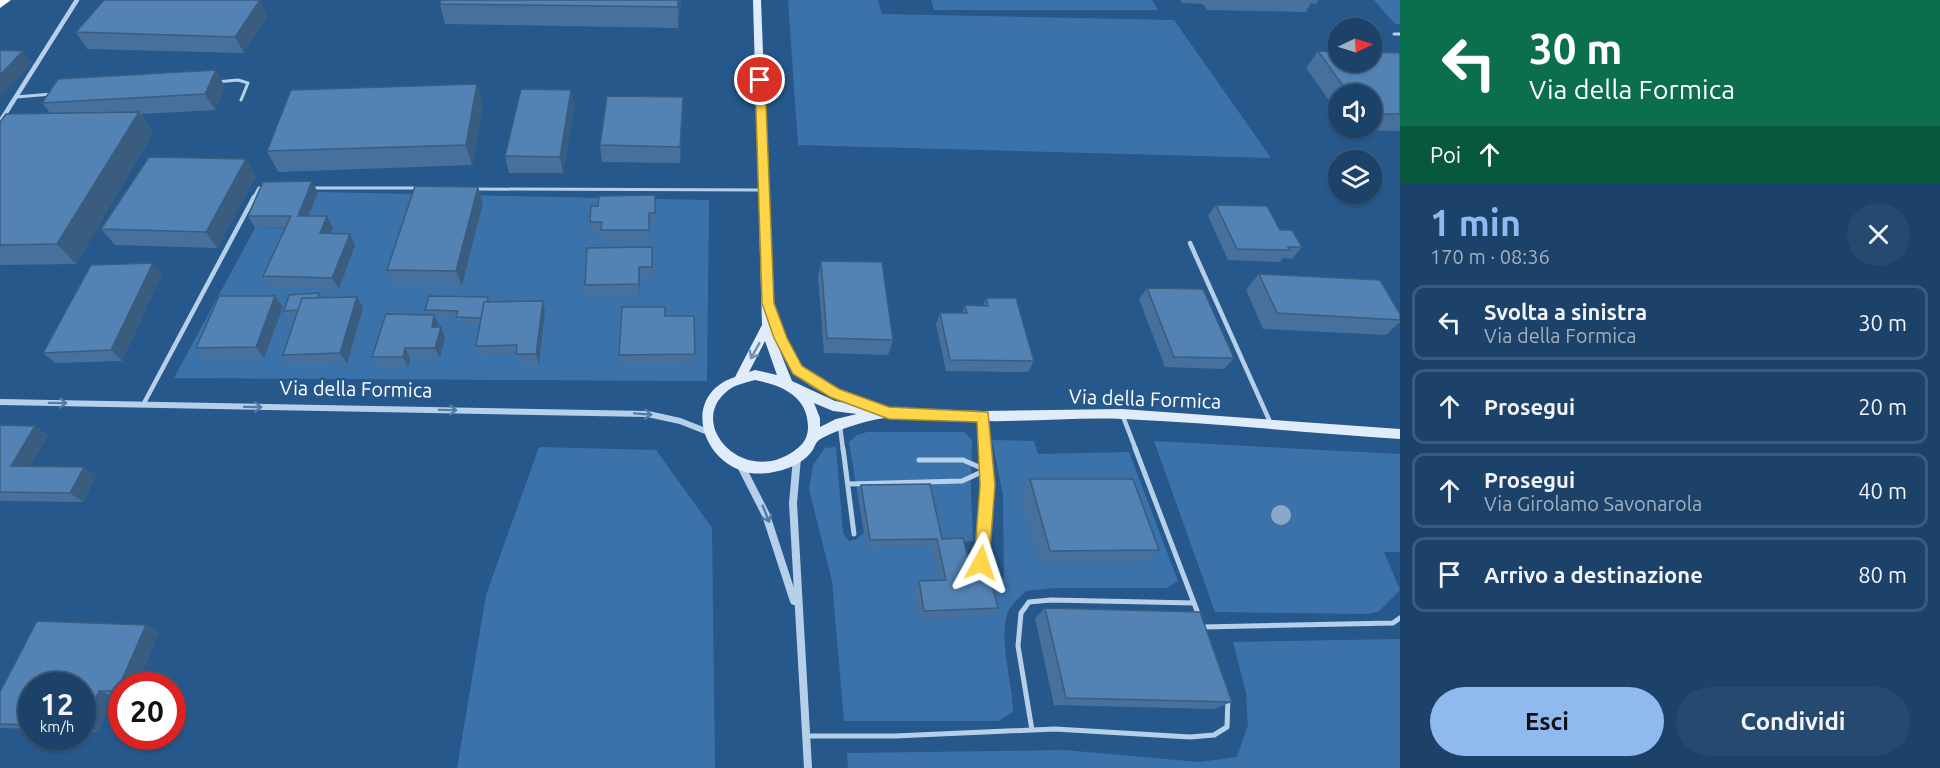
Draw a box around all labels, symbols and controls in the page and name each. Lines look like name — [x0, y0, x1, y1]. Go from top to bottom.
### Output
north arrow — [1328, 18, 1382, 72]
map controls — [1328, 18, 1382, 204]
icon: left — [1430, 24, 1508, 102]
text: 30 m — [1529, 25, 1623, 72]
pin — [734, 54, 785, 105]
icon: arrive — [743, 63, 776, 96]
text: Via della Formica — [1529, 74, 1735, 104]
button: sound — [1328, 84, 1382, 138]
icon: ahead — [1473, 138, 1506, 171]
text: Poi — [1430, 142, 1461, 167]
button: layers — [1328, 150, 1382, 204]
text: 1 min — [1430, 202, 1521, 243]
button: close — [1847, 203, 1910, 266]
text: 170 m · 08:36 — [1430, 245, 1550, 268]
text: Svolta a sinistra — [1484, 299, 1647, 324]
icon: left — [1433, 306, 1466, 339]
text: 30 m — [1858, 310, 1907, 335]
text: Via della Formica — [1484, 324, 1637, 347]
one-way arrow — [749, 342, 761, 359]
street label: Via della Formica — [280, 376, 433, 401]
street label: Via della Formica — [1068, 384, 1222, 413]
icon: ahead — [1433, 390, 1466, 423]
text: Prosegui — [1484, 394, 1575, 419]
text: 20 m — [1858, 394, 1907, 419]
one-way arrow — [48, 397, 68, 409]
one-way arrow — [243, 401, 263, 413]
one-way arrow — [438, 404, 458, 416]
one-way arrow — [633, 409, 653, 420]
text: Prosegui — [1484, 467, 1575, 492]
icon: ahead — [1433, 474, 1466, 507]
text: 40 m — [1858, 478, 1907, 503]
text: Via Girolamo Savonarola — [1484, 492, 1702, 515]
one-way arrow — [762, 505, 773, 523]
position arrow — [949, 531, 1013, 595]
icon: arrive — [1433, 558, 1466, 591]
text: Arrivo a destinazione — [1484, 562, 1703, 587]
text: 80 m — [1858, 562, 1907, 587]
speed limit sign: 20 — [108, 672, 186, 750]
text: 12 — [40, 687, 74, 721]
button: Esci — [1430, 687, 1664, 756]
button: Condividi — [1676, 687, 1910, 756]
text: km/h — [40, 718, 74, 735]

